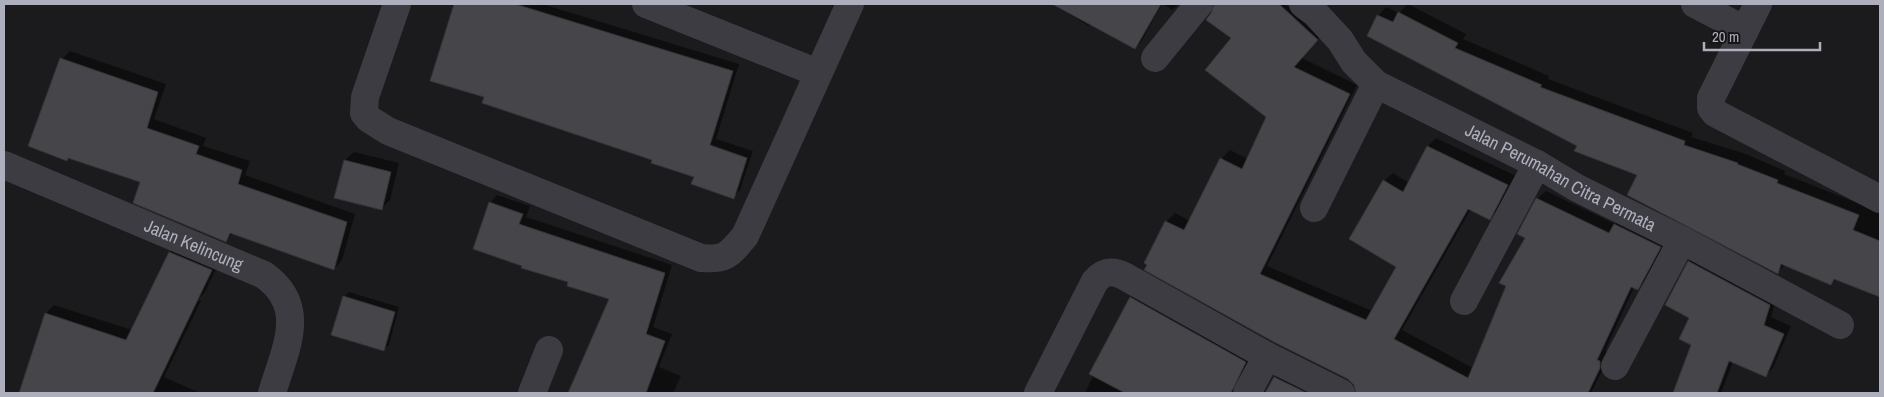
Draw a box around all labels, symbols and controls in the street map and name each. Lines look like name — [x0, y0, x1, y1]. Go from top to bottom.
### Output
scale bar — [1704, 20, 1820, 52]
text: 20 m — [1712, 26, 1739, 47]
street label: Jalan Perumahan Citra Permata — [1461, 117, 1660, 237]
street label: Jalan Kelincung — [141, 213, 248, 277]

